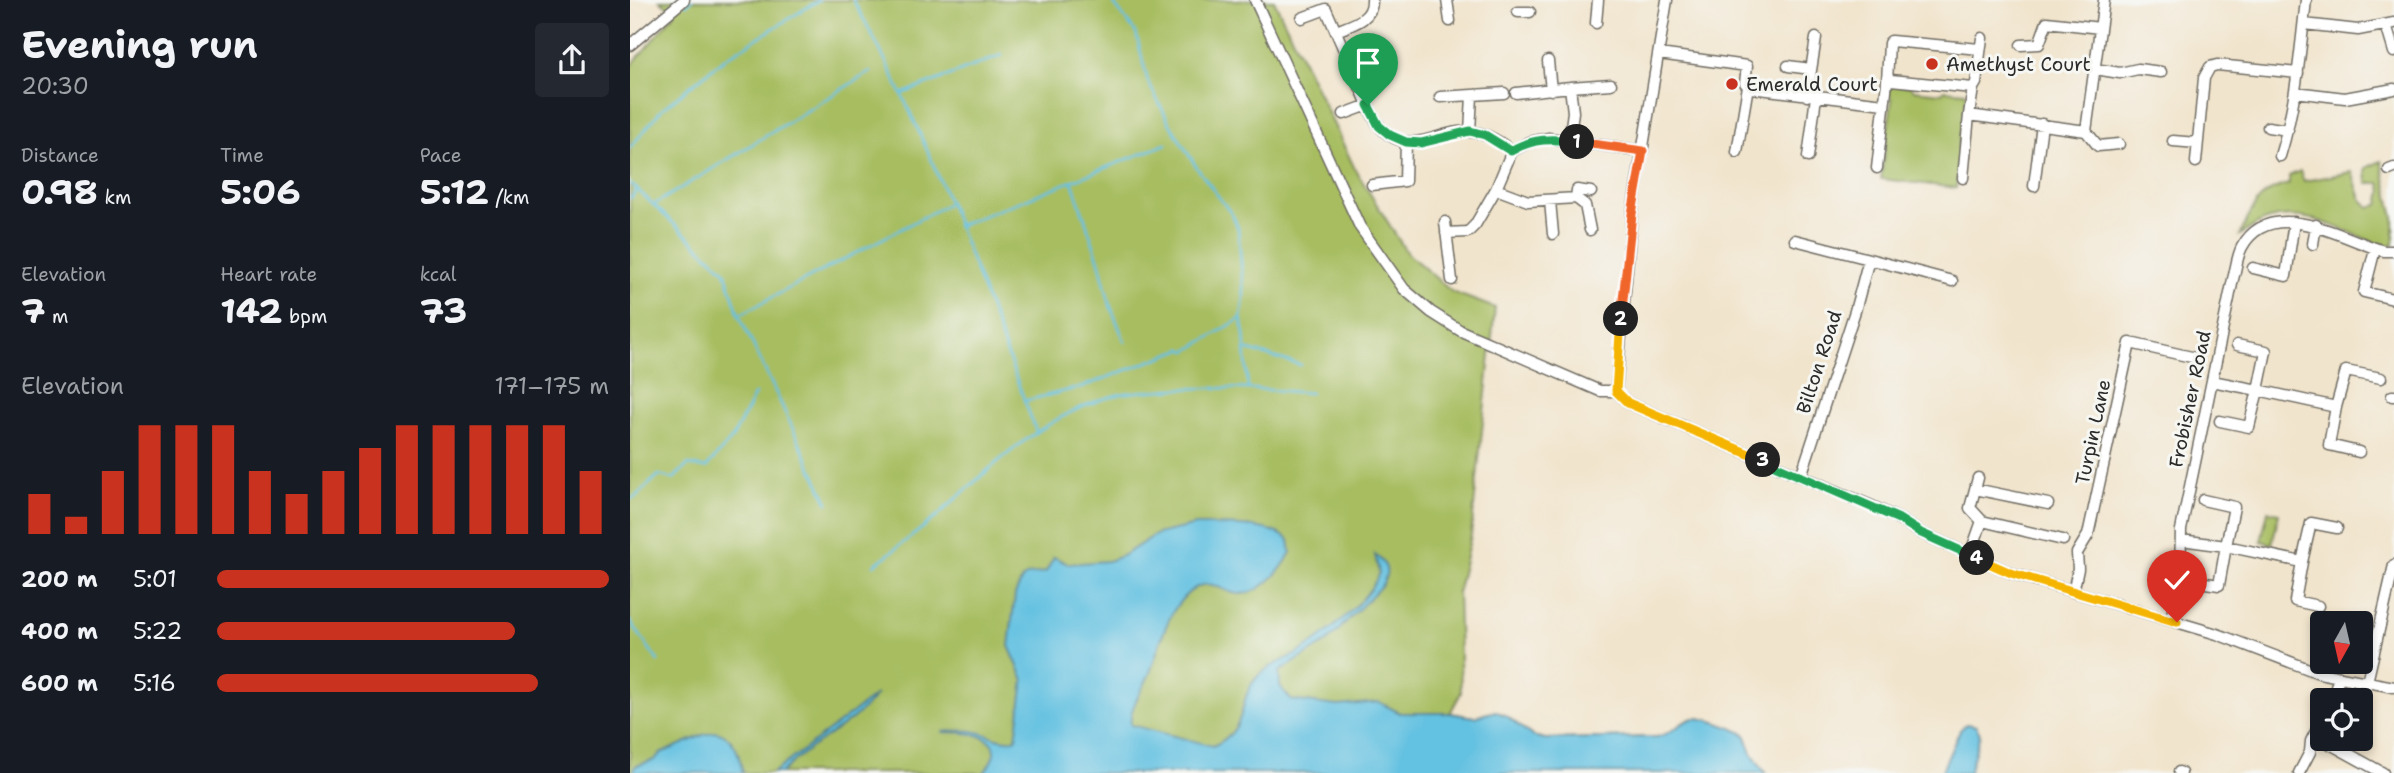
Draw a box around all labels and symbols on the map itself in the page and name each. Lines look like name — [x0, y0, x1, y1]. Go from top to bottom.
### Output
pin — [1338, 33, 1398, 105]
place label: Amethyst Court — [1946, 52, 2091, 77]
marker: Amethyst Court — [1924, 56, 1940, 72]
place label: Emerald Court — [1746, 72, 1878, 97]
marker: Emerald Court — [1724, 76, 1740, 92]
pin: 1 — [1560, 124, 1594, 160]
pin: 2 — [1604, 302, 1639, 336]
street label: Bilton Road — [1791, 307, 1847, 417]
street label: Frobisher Road — [2163, 328, 2217, 470]
street label: Turpin Lane — [2070, 377, 2116, 487]
pin: 3 — [1746, 442, 1780, 477]
pin: 4 — [1960, 540, 1994, 576]
pin — [2147, 550, 2207, 622]
north arrow — [2310, 611, 2373, 674]

